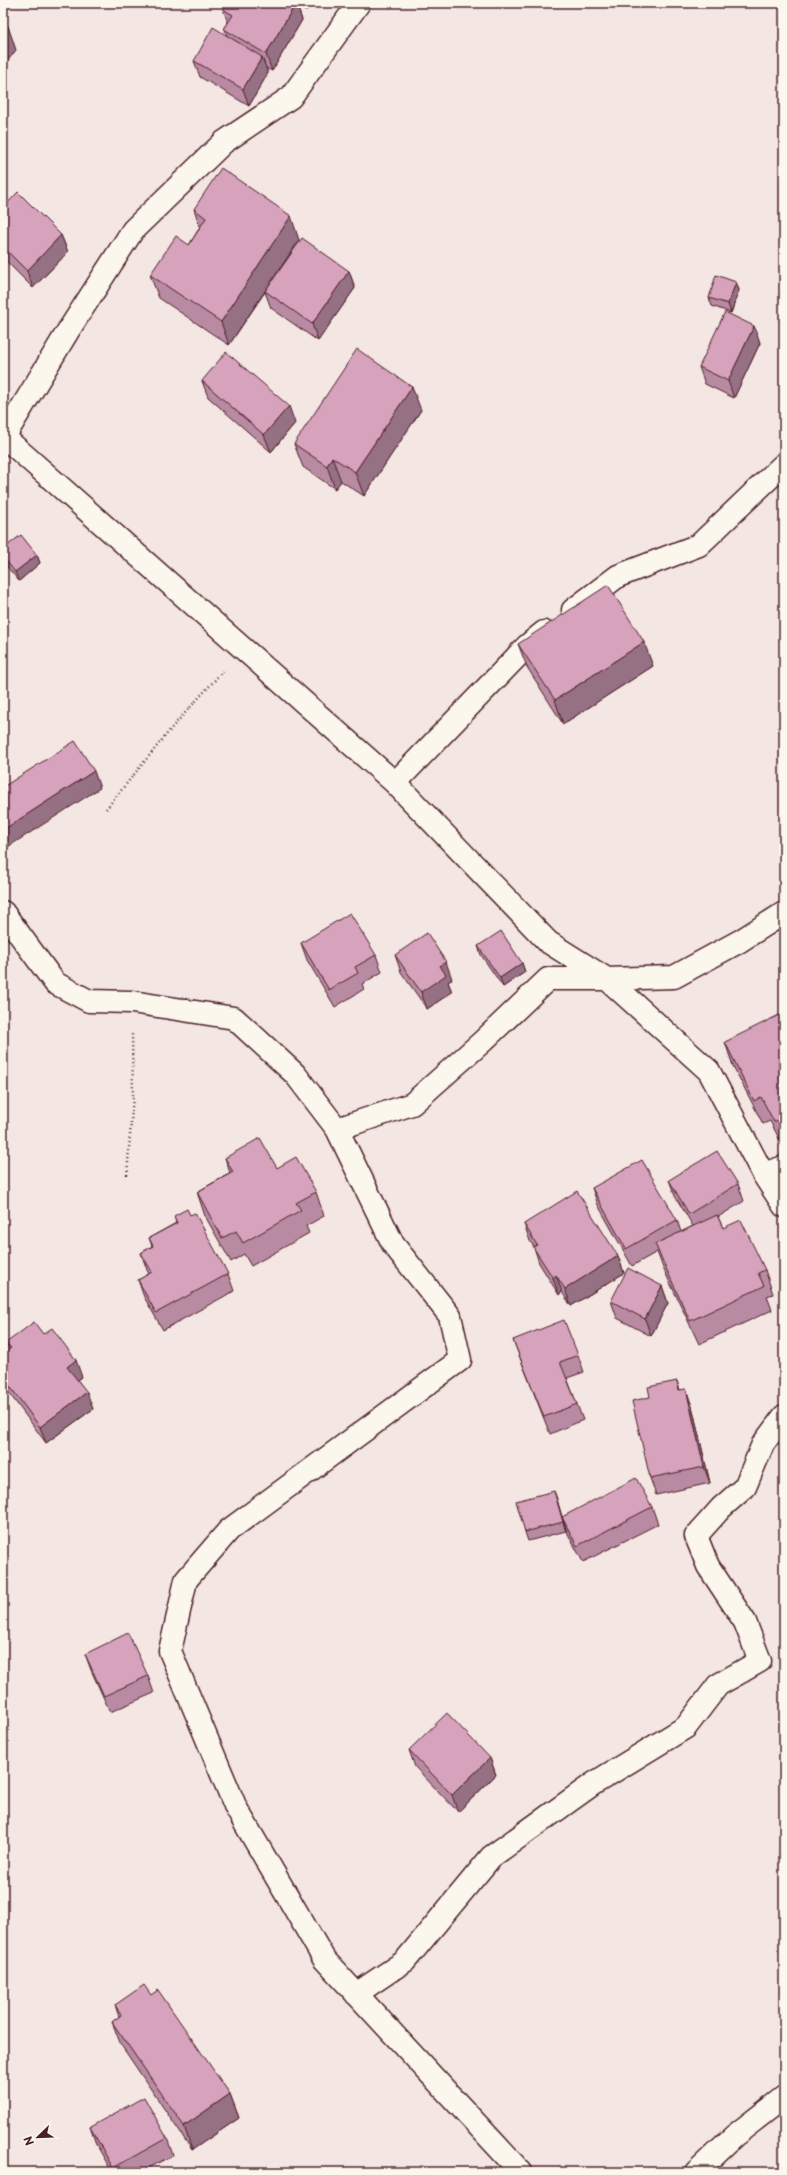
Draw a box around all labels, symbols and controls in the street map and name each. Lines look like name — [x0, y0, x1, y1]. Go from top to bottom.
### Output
north arrow — [18, 2117, 58, 2157]
text: N — [19, 2134, 38, 2148]

